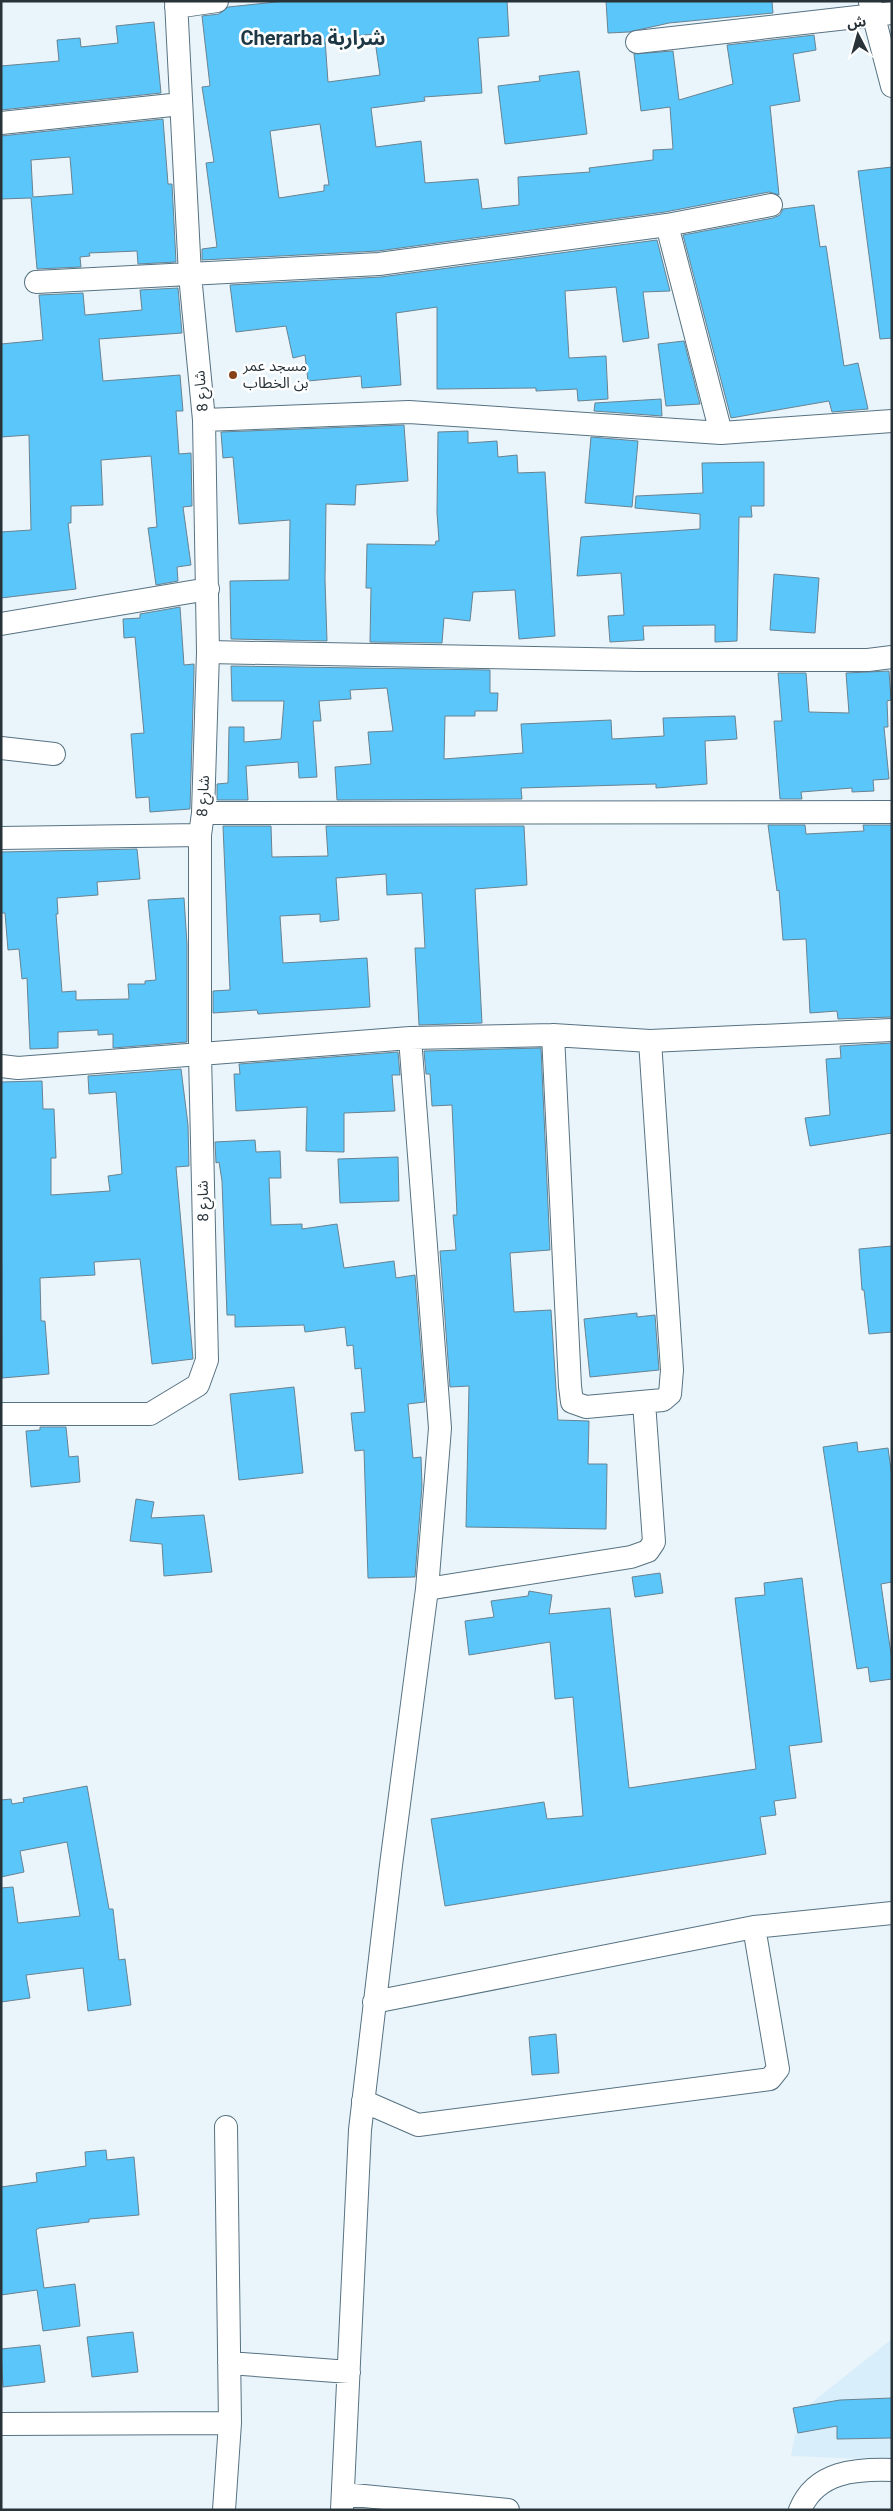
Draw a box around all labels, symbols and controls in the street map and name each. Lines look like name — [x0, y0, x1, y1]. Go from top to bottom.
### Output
north arrow — [833, 10, 883, 60]
text: ش — [846, 13, 867, 31]
district label: Cherarba شراربة — [240, 26, 386, 50]
place label: مسجد عمر بن الخطاب — [242, 357, 309, 392]
street label: شارع 8 — [190, 369, 215, 412]
marker: مسجد عمر بن الخطاب — [227, 369, 239, 381]
street label: شارع 8 — [193, 775, 216, 817]
street label: شارع 8 — [194, 1180, 215, 1222]

